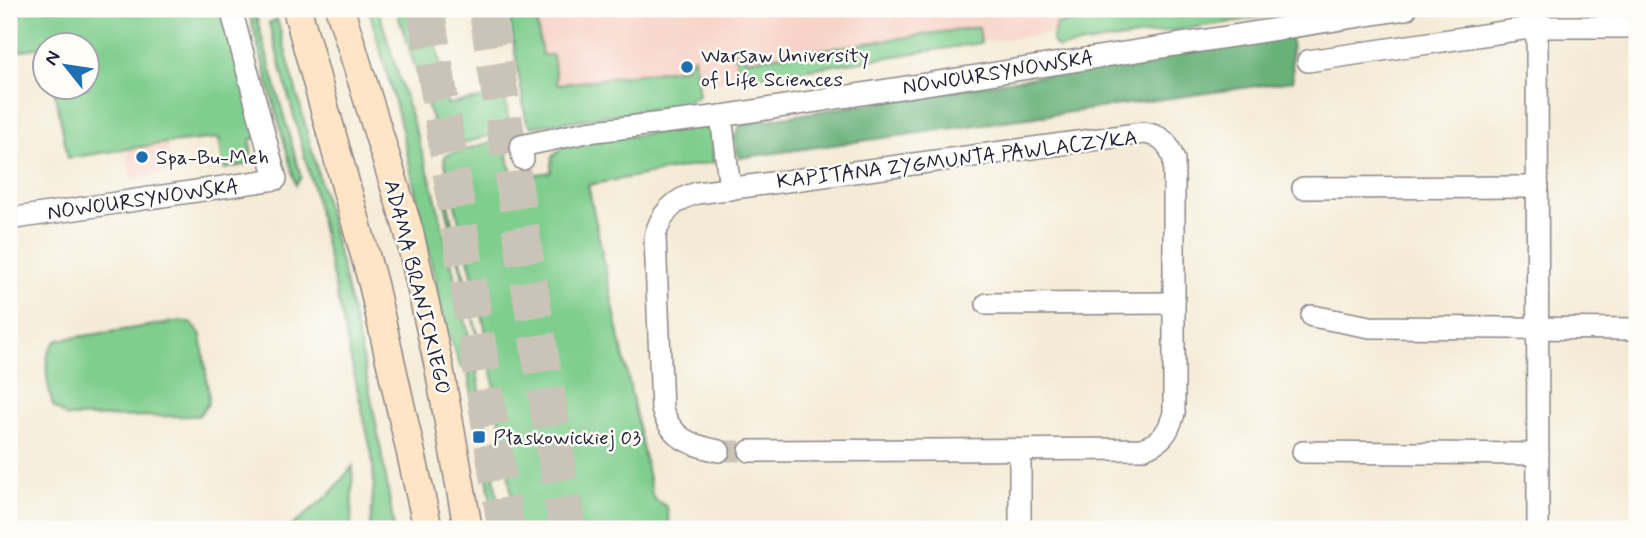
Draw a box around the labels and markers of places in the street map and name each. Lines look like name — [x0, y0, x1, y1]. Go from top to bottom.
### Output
place label: Warsaw University of Life Sciences — [701, 42, 869, 94]
marker: Warsaw University of Life Sciences — [679, 59, 695, 75]
place label: Spa-Bu-Meh — [156, 144, 269, 172]
marker: Spa-Bu-Meh — [134, 149, 150, 165]
place label: Płaskowickiej 03 — [493, 424, 641, 452]
marker: Płaskowickiej 03 — [471, 429, 487, 445]

